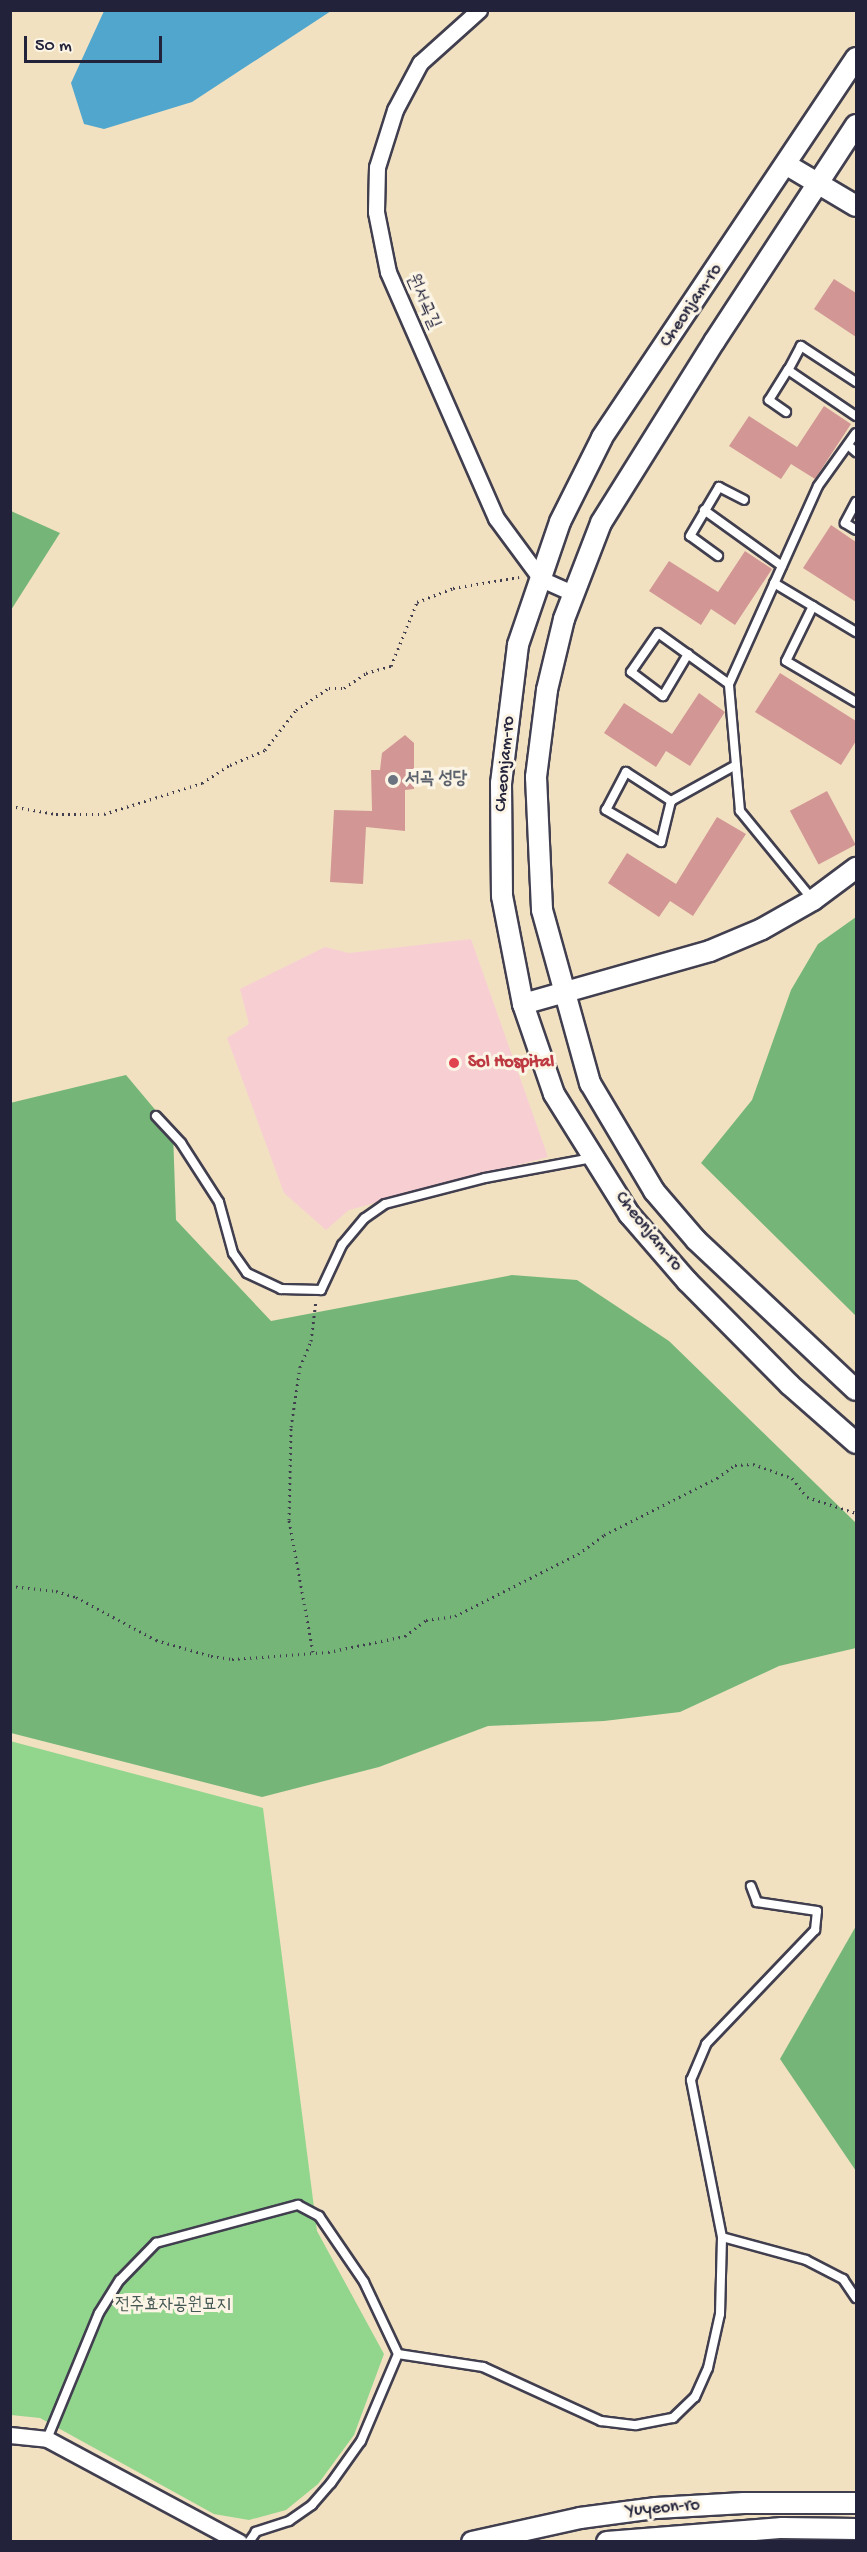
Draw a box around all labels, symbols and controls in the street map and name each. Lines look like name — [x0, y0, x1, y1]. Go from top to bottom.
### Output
scale bar — [27, 24, 165, 62]
text: 50 m — [35, 36, 72, 57]
street label: Cheonjam-ro — [656, 260, 728, 352]
street label: 원서곡길 — [400, 271, 444, 333]
street label: Cheonjam-ro — [491, 715, 521, 813]
place label: 서곡 성당 — [405, 769, 467, 791]
marker: 서곡 성당 — [386, 773, 400, 787]
place label: Sol Hospital — [468, 1052, 554, 1074]
marker: Sol Hospital — [445, 1054, 463, 1072]
street label: Cheonjam-ro — [609, 1188, 687, 1276]
park label: 전주효자공원묘지 — [115, 2295, 231, 2317]
street label: Yuyeon-ro — [625, 2495, 701, 2523]

